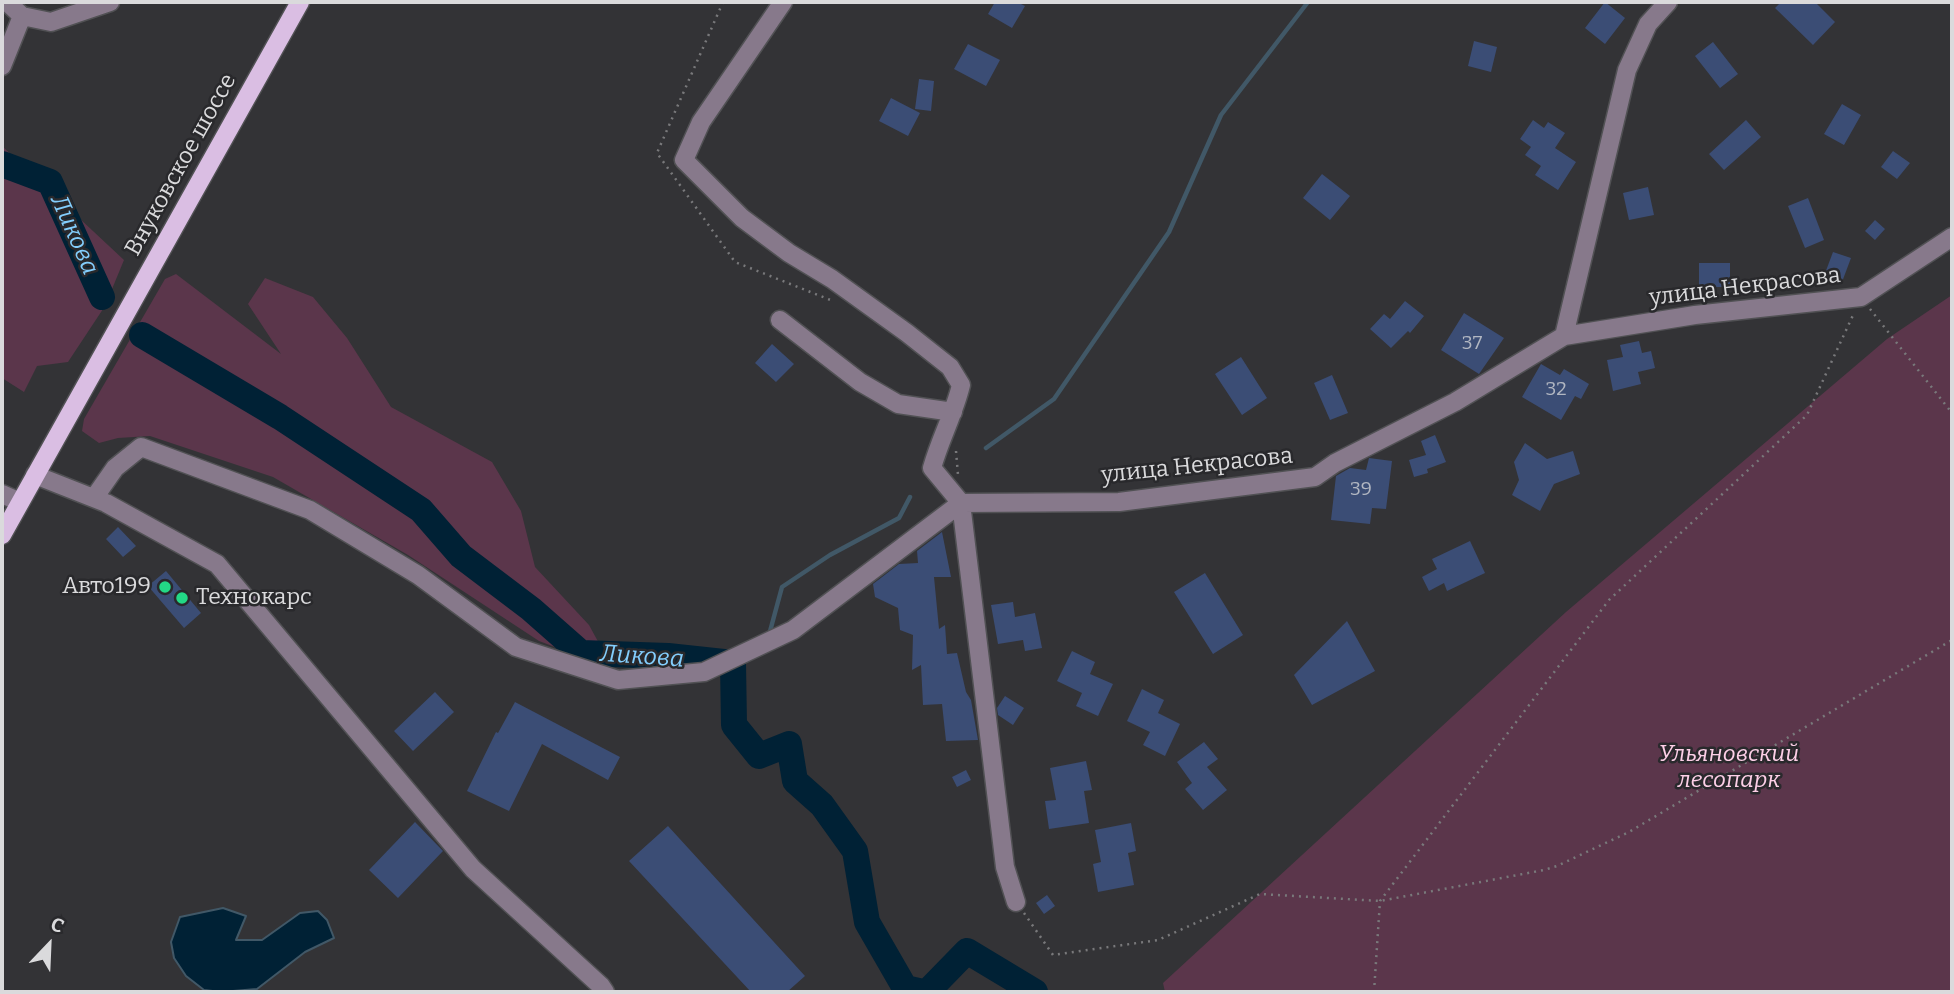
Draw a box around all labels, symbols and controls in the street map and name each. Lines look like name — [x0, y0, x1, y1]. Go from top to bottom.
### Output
street label: Внуковское шоссе — [120, 69, 242, 261]
water label: Ликова — [44, 191, 104, 279]
street label: улица Некрасова — [1648, 262, 1842, 312]
house number: 37 — [1462, 333, 1482, 355]
house number: 32 — [1545, 379, 1567, 401]
street label: улица Некрасова — [1100, 442, 1294, 490]
house number: 39 — [1350, 479, 1372, 501]
place label: Авто199 — [62, 573, 151, 601]
marker: Авто199 — [157, 579, 173, 595]
place label: Технокарс — [196, 584, 312, 612]
marker: Технокарс — [174, 590, 190, 606]
water label: Ликова — [599, 640, 685, 674]
park label: Ульяновский лесопарк — [1659, 741, 1799, 795]
north arrow — [14, 910, 84, 980]
text: С — [47, 912, 67, 938]

